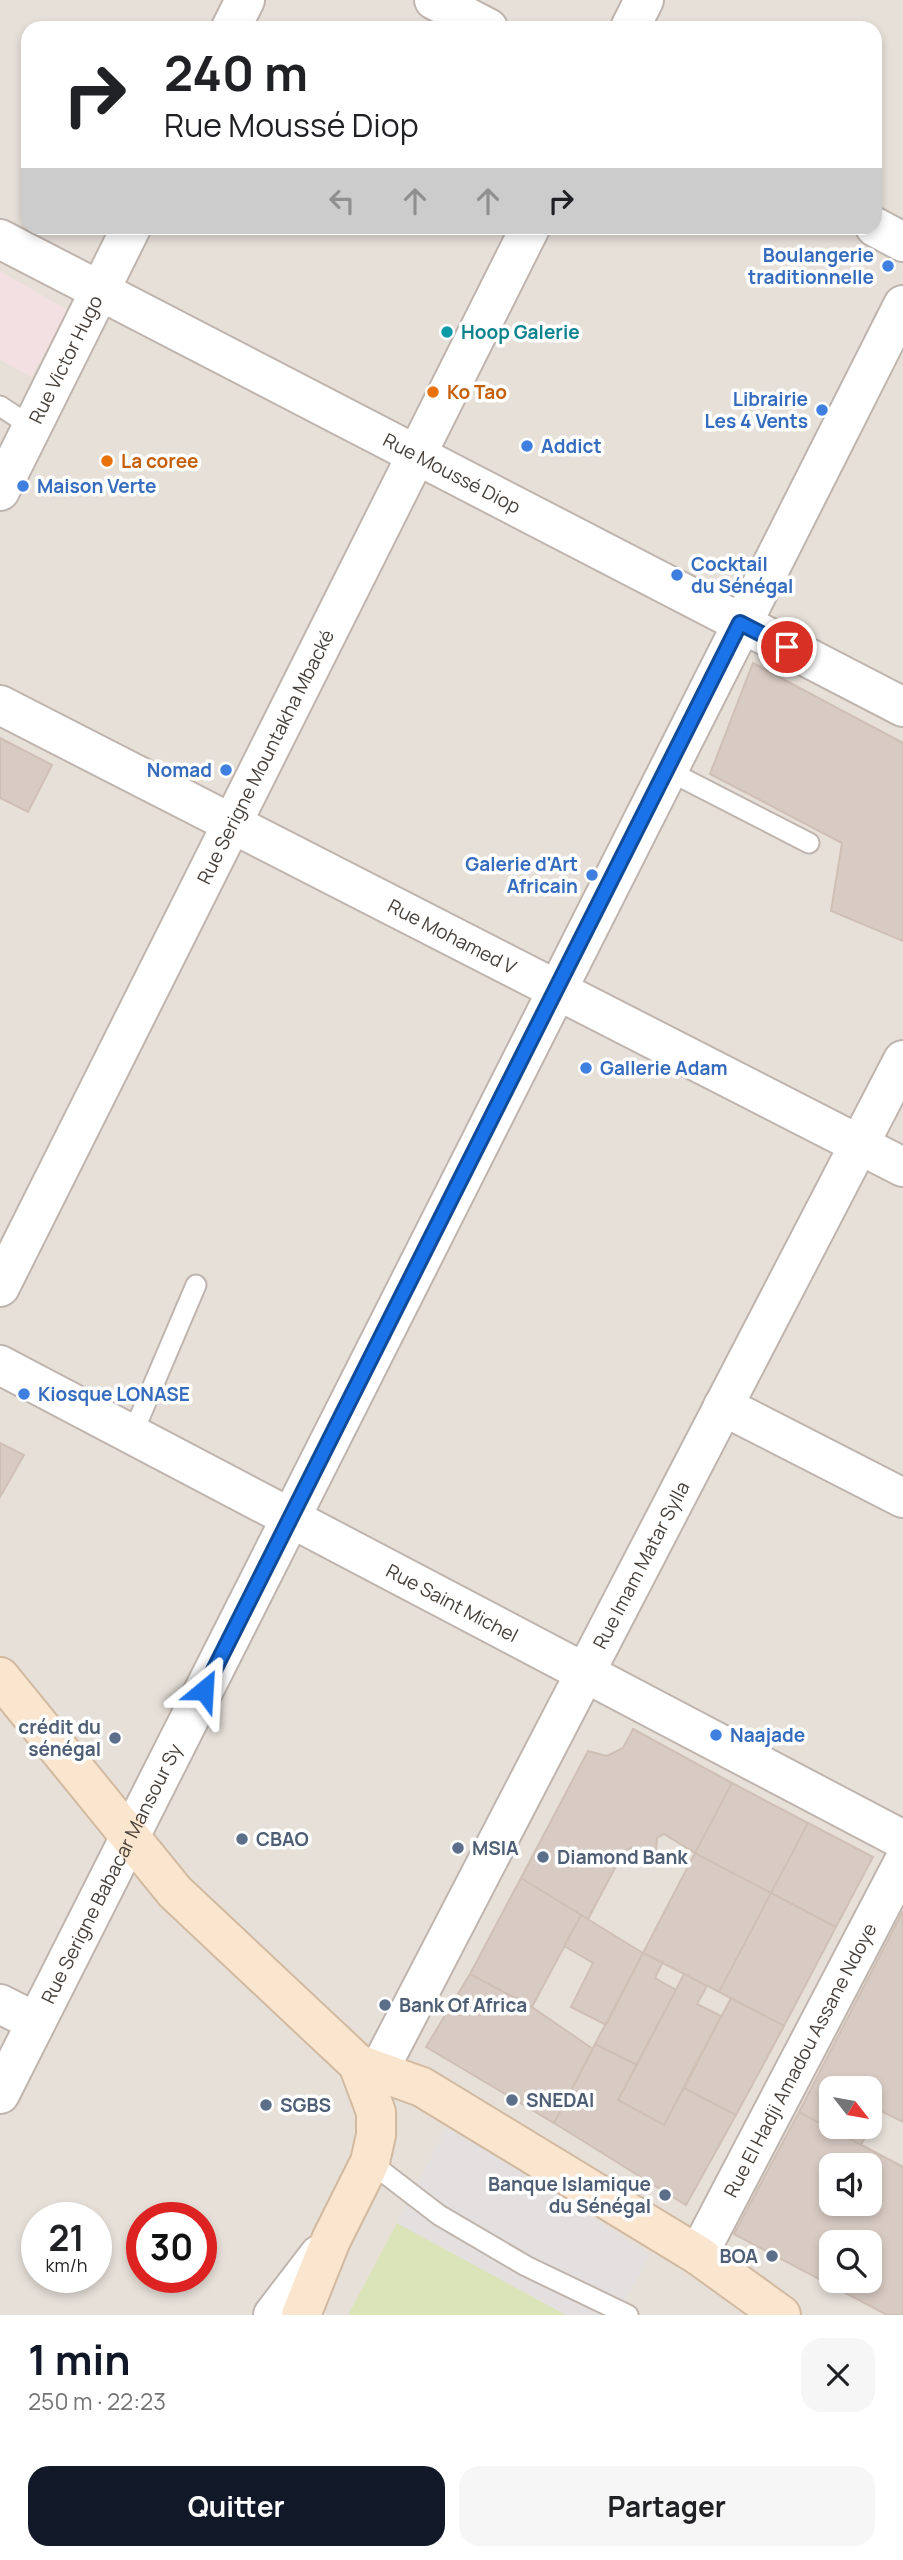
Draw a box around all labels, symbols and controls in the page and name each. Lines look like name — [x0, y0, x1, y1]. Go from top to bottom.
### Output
text: 240 m — [164, 39, 308, 106]
icon: right — [49, 49, 140, 140]
text: Rue Moussé Diop — [164, 103, 419, 147]
icon: left — [323, 182, 361, 220]
icon: ahead — [396, 182, 434, 220]
icon: ahead — [469, 182, 507, 220]
icon: right — [542, 182, 580, 220]
place label: Boulangerie traditionnelle — [748, 242, 874, 290]
marker: Boulangerie traditionnelle — [880, 258, 896, 274]
street label: Rue Victor Hugo — [23, 291, 108, 428]
place label: Hoop Galerie — [461, 319, 580, 345]
marker: Hoop Galerie — [439, 324, 455, 340]
place label: Ko Tao — [447, 379, 507, 405]
marker: Ko Tao — [425, 384, 441, 400]
place label: Librairie Les 4 Vents — [704, 386, 808, 434]
marker: Librairie Les 4 Vents — [814, 402, 830, 418]
street label: Rue Moussé Diop — [379, 427, 525, 520]
place label: Addict — [541, 433, 602, 459]
marker: Addict — [519, 438, 535, 454]
place label: La coree — [121, 448, 199, 474]
marker: La coree — [99, 453, 115, 469]
place label: Maison Verte — [37, 473, 156, 499]
marker: Maison Verte — [15, 478, 31, 494]
place label: Cocktail du Sénégal — [691, 551, 793, 599]
marker: Cocktail du Sénégal — [669, 567, 685, 583]
pin — [757, 617, 817, 677]
street label: Rue Serigne Mountakha Mbacké — [191, 625, 340, 888]
icon: arrive — [768, 628, 806, 666]
place label: Nomad — [147, 757, 212, 783]
marker: Nomad — [218, 762, 234, 778]
place label: Galerie d'Art Africain — [465, 851, 578, 899]
marker: Galerie d'Art Africain — [584, 867, 600, 883]
street label: Rue Mohamed V — [384, 893, 521, 980]
place label: Gallerie Adam — [600, 1055, 728, 1081]
marker: Gallerie Adam — [578, 1060, 594, 1076]
place label: Kiosque LONASE — [38, 1381, 190, 1407]
marker: Kiosque LONASE — [16, 1386, 32, 1402]
street label: Rue Imam Matar Sylla — [587, 1477, 695, 1653]
street label: Rue Saint Michel — [382, 1558, 523, 1648]
position arrow — [167, 1653, 241, 1727]
place label: crédit du sénégal — [18, 1714, 101, 1762]
place label: Naajade — [730, 1722, 805, 1748]
marker: Naajade — [708, 1727, 724, 1743]
marker: crédit du sénégal — [107, 1730, 123, 1746]
street label: Rue Serigne Babacar Mansour Sy — [35, 1739, 188, 2008]
place label: CBAO — [256, 1826, 309, 1852]
marker: CBAO — [234, 1831, 250, 1847]
place label: MSIA — [472, 1835, 519, 1861]
marker: MSIA — [450, 1840, 466, 1856]
place label: Diamond Bank — [557, 1844, 688, 1870]
marker: Diamond Bank — [535, 1849, 551, 1865]
street label: Rue El Hadji Amadou Assane Ndoye — [717, 1918, 882, 2202]
place label: Bank Of Africa — [399, 1992, 527, 2018]
marker: Bank Of Africa — [377, 1997, 393, 2013]
north arrow — [819, 2076, 882, 2138]
map controls — [819, 2076, 882, 2293]
place label: SNEDAI — [526, 2087, 594, 2113]
place label: SGBS — [280, 2092, 331, 2118]
marker: SNEDAI — [504, 2092, 520, 2108]
marker: SGBS — [258, 2097, 274, 2113]
button: sound — [819, 2153, 882, 2216]
place label: Banque Islamique du Sénégal — [488, 2171, 651, 2219]
marker: Banque Islamique du Sénégal — [657, 2187, 673, 2203]
speed limit sign: 30 — [126, 2202, 217, 2293]
text: 21 — [48, 2214, 85, 2262]
button: search — [819, 2230, 882, 2293]
place label: BOA — [719, 2243, 758, 2269]
marker: BOA — [764, 2248, 780, 2264]
text: km/h — [46, 2253, 87, 2277]
text: 1 min — [28, 2330, 131, 2388]
button: close — [801, 2338, 875, 2412]
text: 250 m · 22:23 — [28, 2385, 166, 2417]
button: Quitter — [28, 2466, 445, 2546]
button: Partager — [459, 2466, 875, 2546]

